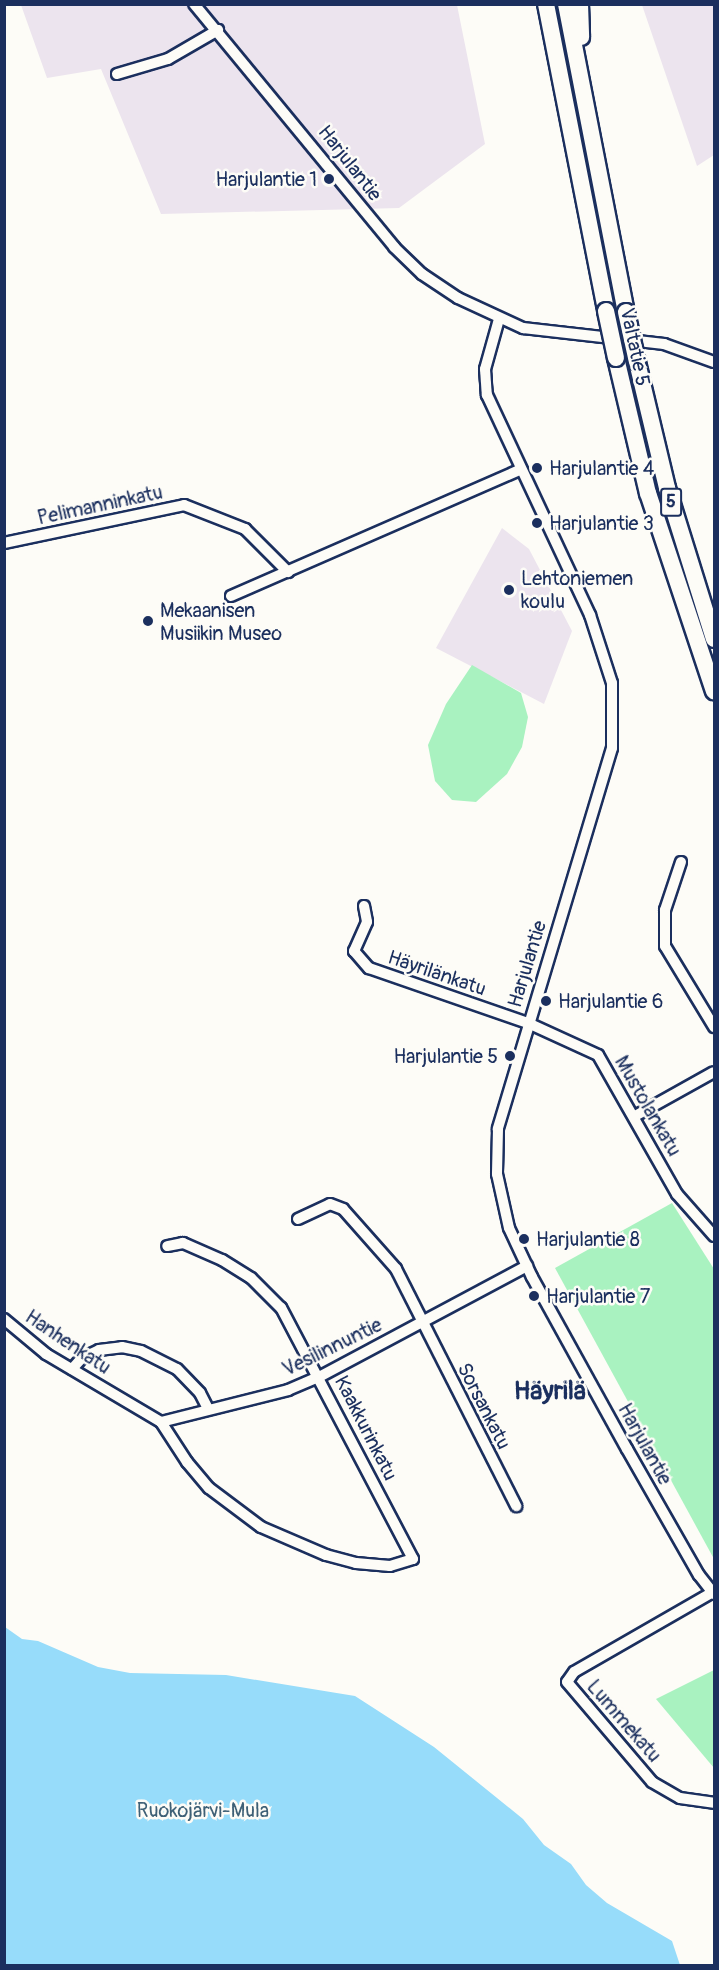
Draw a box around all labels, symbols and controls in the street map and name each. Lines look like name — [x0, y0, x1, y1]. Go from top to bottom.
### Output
street label: Harjulantie — [313, 120, 387, 206]
place label: Harjulantie 1 — [215, 167, 317, 191]
marker: Harjulantie 1 — [322, 172, 336, 186]
street label: Valtatie 5 — [615, 306, 655, 388]
place label: Harjulantie 4 — [549, 456, 654, 480]
marker: Harjulantie 4 — [530, 461, 544, 475]
street label: Pelimanninkatu — [35, 480, 165, 530]
road number: 5 — [659, 487, 683, 517]
place label: Harjulantie 3 — [549, 511, 654, 535]
marker: Harjulantie 3 — [530, 516, 544, 530]
place label: Lehtoniemen koulu — [521, 566, 633, 613]
marker: Lehtoniemen koulu — [502, 583, 516, 597]
place label: Mekaanisen Musiikin Museo — [160, 598, 282, 645]
marker: Mekaanisen Musiikin Museo — [141, 614, 155, 628]
street label: Harjulantie — [502, 918, 552, 1010]
street label: Häyrilänkatu — [385, 945, 489, 1001]
place label: Harjulantie 6 — [558, 989, 663, 1013]
marker: Harjulantie 6 — [539, 994, 553, 1008]
place label: Harjulantie 5 — [393, 1044, 498, 1068]
marker: Harjulantie 5 — [503, 1049, 517, 1063]
street label: Mustolankatu — [610, 1051, 686, 1161]
place label: Harjulantie 8 — [536, 1227, 640, 1251]
marker: Harjulantie 8 — [517, 1232, 531, 1246]
place label: Harjulantie 7 — [546, 1284, 650, 1308]
marker: Harjulantie 7 — [527, 1289, 541, 1303]
street label: Hanhenkatu — [21, 1305, 115, 1379]
street label: Vesilinnuntie — [278, 1313, 386, 1381]
street label: Sorsankatu — [452, 1359, 516, 1453]
street label: Kaakkurinkatu — [329, 1372, 403, 1484]
district label: Häyrilä — [514, 1376, 586, 1408]
street label: Harjulantie — [613, 1399, 677, 1489]
street label: Lummekatu — [582, 1675, 666, 1767]
park label: Ruokojärvi-Mula — [137, 1798, 269, 1822]

